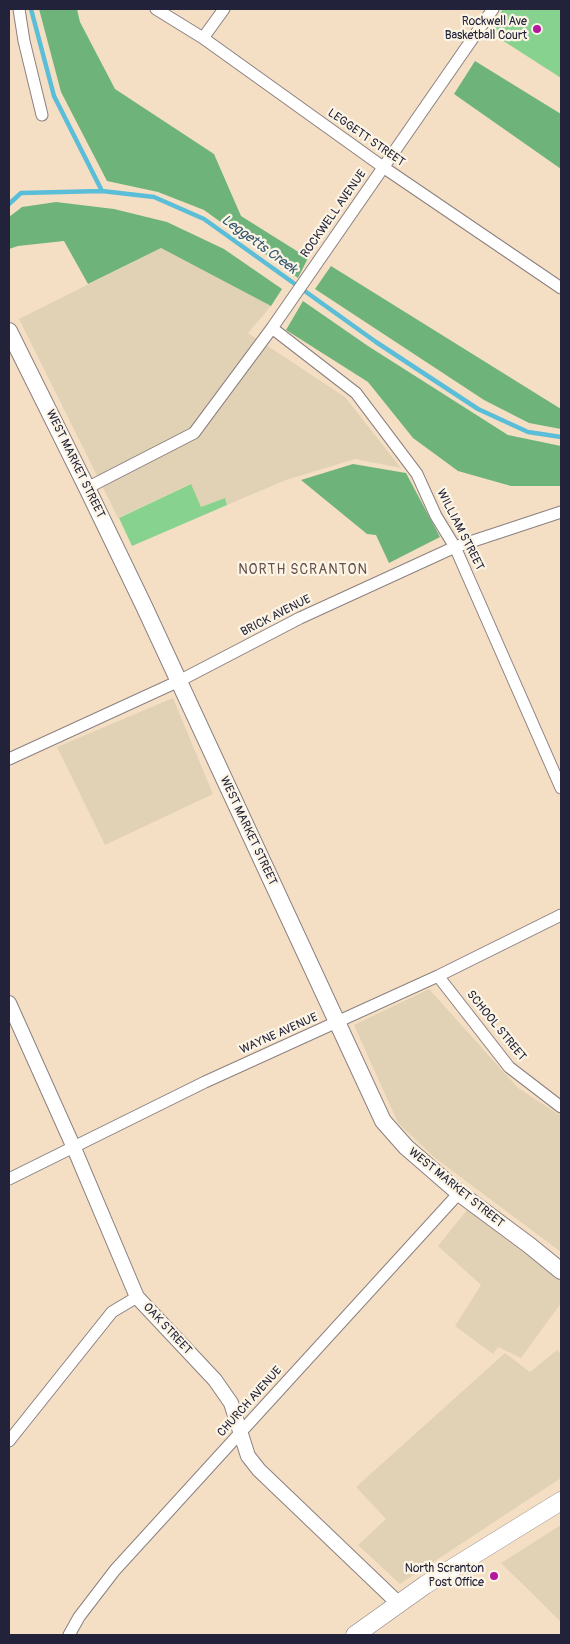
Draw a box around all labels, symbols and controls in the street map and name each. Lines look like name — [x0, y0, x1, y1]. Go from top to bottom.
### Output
place label: Rockwell Ave Basketball Court — [445, 15, 527, 43]
marker: Rockwell Ave Basketball Court — [531, 23, 543, 35]
street label: LEGGETT STREET — [325, 106, 407, 170]
street label: ROCKWELL AVENUE — [298, 167, 370, 261]
water label: Leggetts Creek — [218, 212, 300, 278]
street label: WEST MARKET STREET — [43, 408, 107, 520]
street label: WILLIAM STREET — [433, 487, 487, 573]
district label: NORTH SCRANTON — [236, 562, 370, 578]
street label: BRICK AVENUE — [239, 592, 313, 640]
street label: WEST MARKET STREET — [216, 774, 280, 888]
street label: SCHOOL STREET — [463, 988, 529, 1064]
street label: WAYNE AVENUE — [238, 1010, 320, 1058]
street label: WEST MARKET STREET — [405, 1145, 507, 1231]
street label: OAK STREET — [140, 1300, 194, 1358]
street label: CHURCH AVENUE — [215, 1364, 285, 1440]
place label: North Scranton Post Office — [405, 1562, 484, 1590]
marker: North Scranton Post Office — [488, 1570, 500, 1582]

